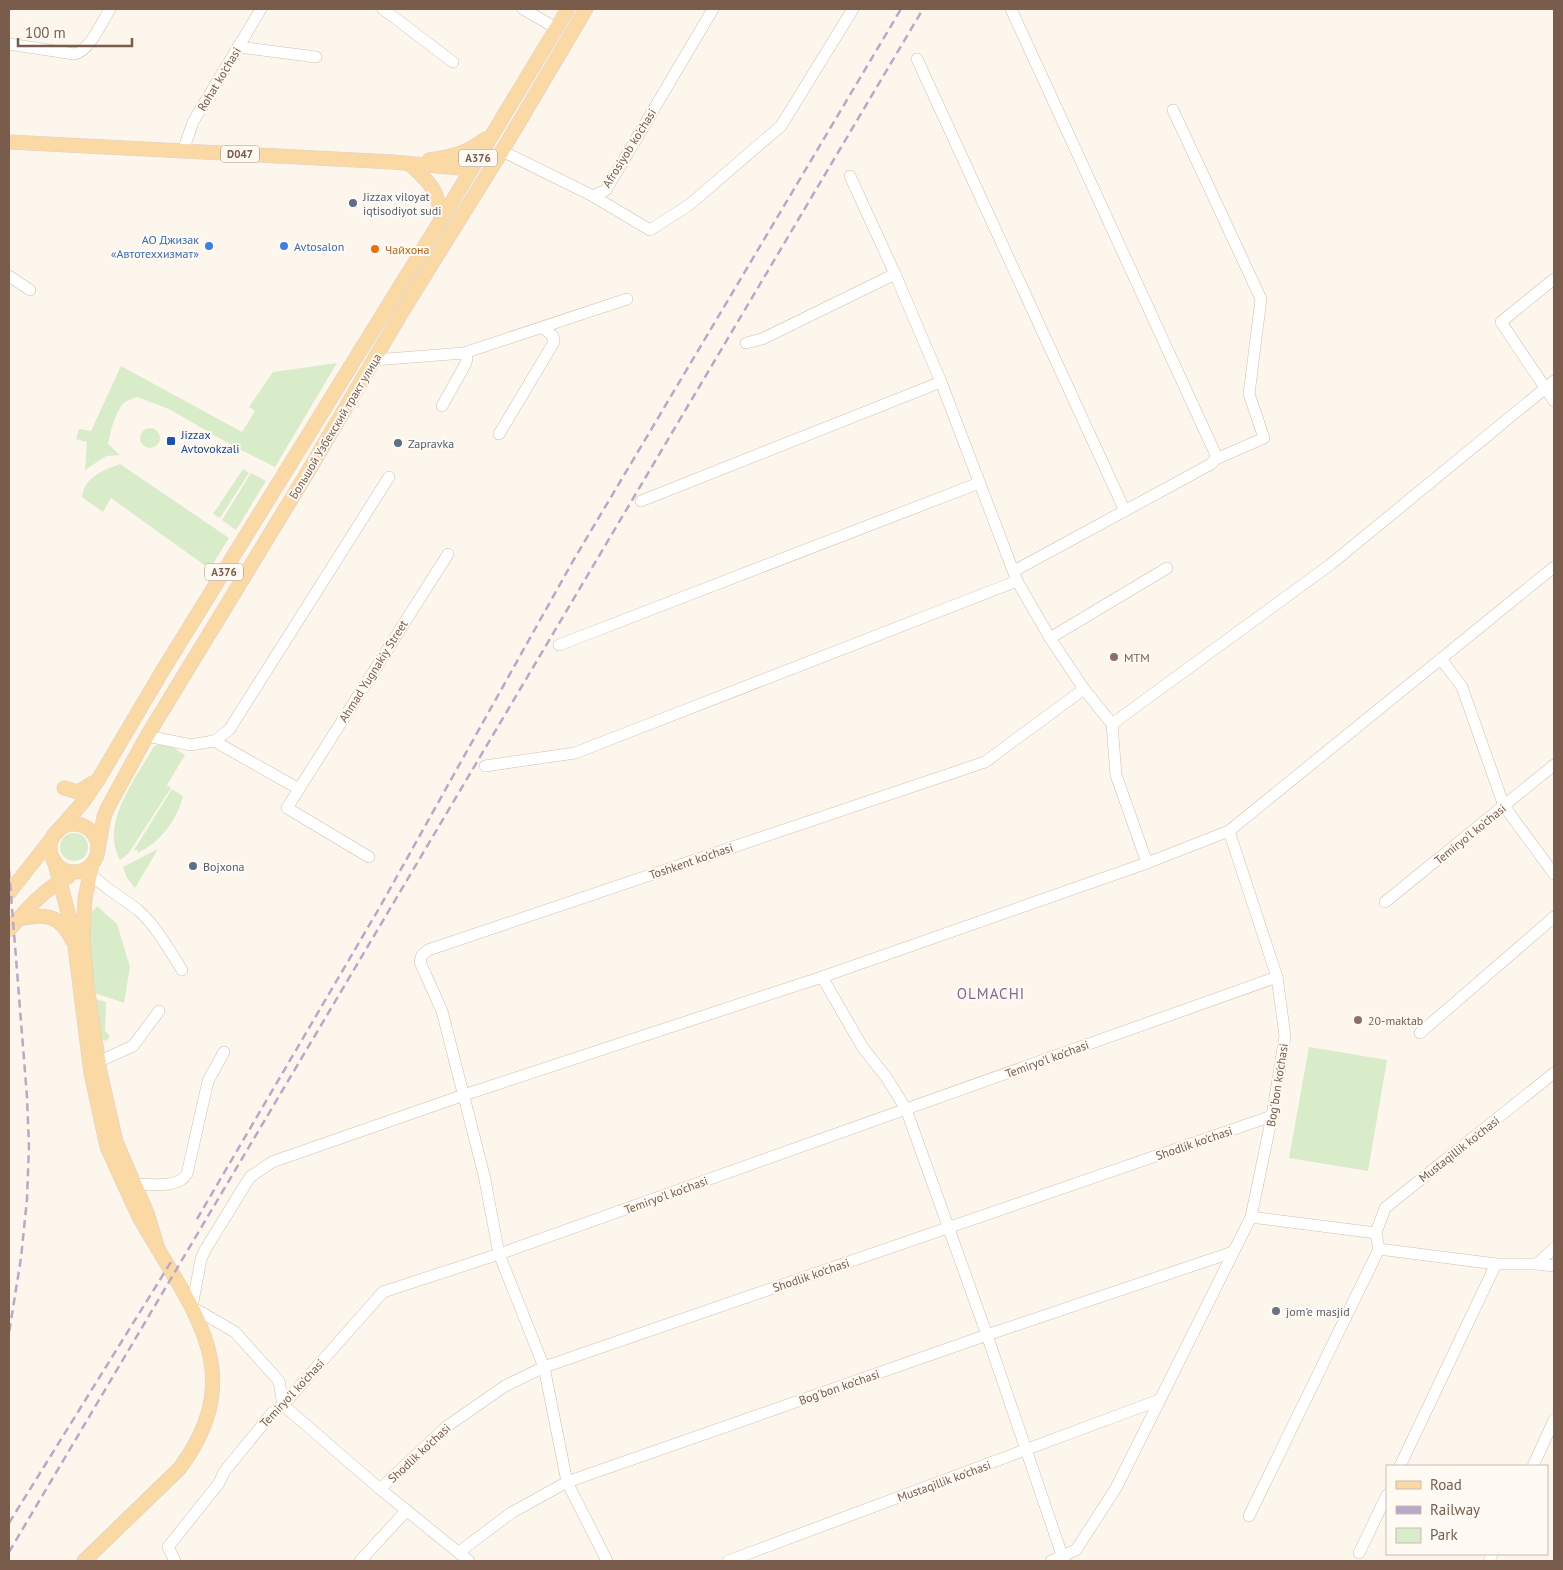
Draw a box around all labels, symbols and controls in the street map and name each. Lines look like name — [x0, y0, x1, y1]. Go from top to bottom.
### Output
scale bar — [18, 15, 131, 47]
text: 100 m — [25, 23, 66, 42]
street label: Rohat ko'chasi — [194, 44, 244, 114]
street label: Afrosiyob ko'chasi — [599, 106, 659, 190]
road number: D047 — [221, 146, 259, 162]
road number: A376 — [459, 150, 497, 167]
place label: Jizzax viloyat iqtisodiyot sudi — [362, 189, 441, 218]
marker: Jizzax viloyat iqtisodiyot sudi — [347, 197, 359, 209]
place label: АО Джизак «Автотеххизмат» — [111, 232, 199, 261]
place label: Avtosalon — [294, 239, 344, 254]
marker: АО Джизак «Автотеххизмат» — [203, 240, 215, 252]
marker: Avtosalon — [278, 240, 290, 252]
place label: Чайхона — [385, 242, 430, 257]
marker: Чайхона — [369, 243, 381, 255]
street label: Большой Узбекский тракт улица — [286, 351, 384, 501]
place label: Jizzax Avtovokzali — [180, 427, 239, 456]
marker: Jizzax Avtovokzali — [165, 435, 177, 447]
place label: Zapravka — [408, 436, 454, 451]
marker: Zapravka — [392, 437, 404, 449]
road number: A376 — [205, 564, 243, 580]
street label: Ahmad Yugnakiy Street — [335, 617, 411, 725]
place label: MTM — [1124, 650, 1150, 665]
marker: MTM — [1108, 651, 1120, 663]
street label: Temiryo'l ko'chasi — [1431, 801, 1509, 867]
street label: Toshkent ko'chasi — [647, 840, 735, 882]
place label: Bojxona — [203, 859, 245, 874]
marker: Bojxona — [187, 860, 199, 872]
district label: OLMACHI — [957, 984, 1025, 1003]
place label: 20-maktab — [1368, 1013, 1423, 1028]
marker: 20-maktab — [1352, 1014, 1364, 1026]
street label: Temiryo'l ko'chasi — [1003, 1037, 1091, 1081]
street label: Bog'bon ko'chasi — [1263, 1042, 1291, 1128]
street label: Mustaqillik ko'chasi — [1416, 1113, 1502, 1185]
street label: Shodlik ko'chasi — [1154, 1123, 1234, 1163]
street label: Temiryo'l ko'chasi — [622, 1173, 710, 1217]
street label: Shodlik ko'chasi — [771, 1255, 851, 1295]
place label: jom'e masjid — [1286, 1304, 1350, 1319]
marker: jom'e masjid — [1270, 1305, 1282, 1317]
street label: Temiryo'l ko'chasi — [257, 1356, 327, 1430]
street label: Bog'bon ko'chasi — [797, 1366, 881, 1408]
street label: Shodlik ko'chasi — [385, 1420, 453, 1486]
street label: Mustaqillik ko'chasi — [895, 1457, 993, 1505]
legend — [1386, 1465, 1548, 1555]
text: Road — [1430, 1475, 1462, 1494]
text: Railway — [1430, 1500, 1480, 1519]
text: Park — [1430, 1525, 1458, 1544]

